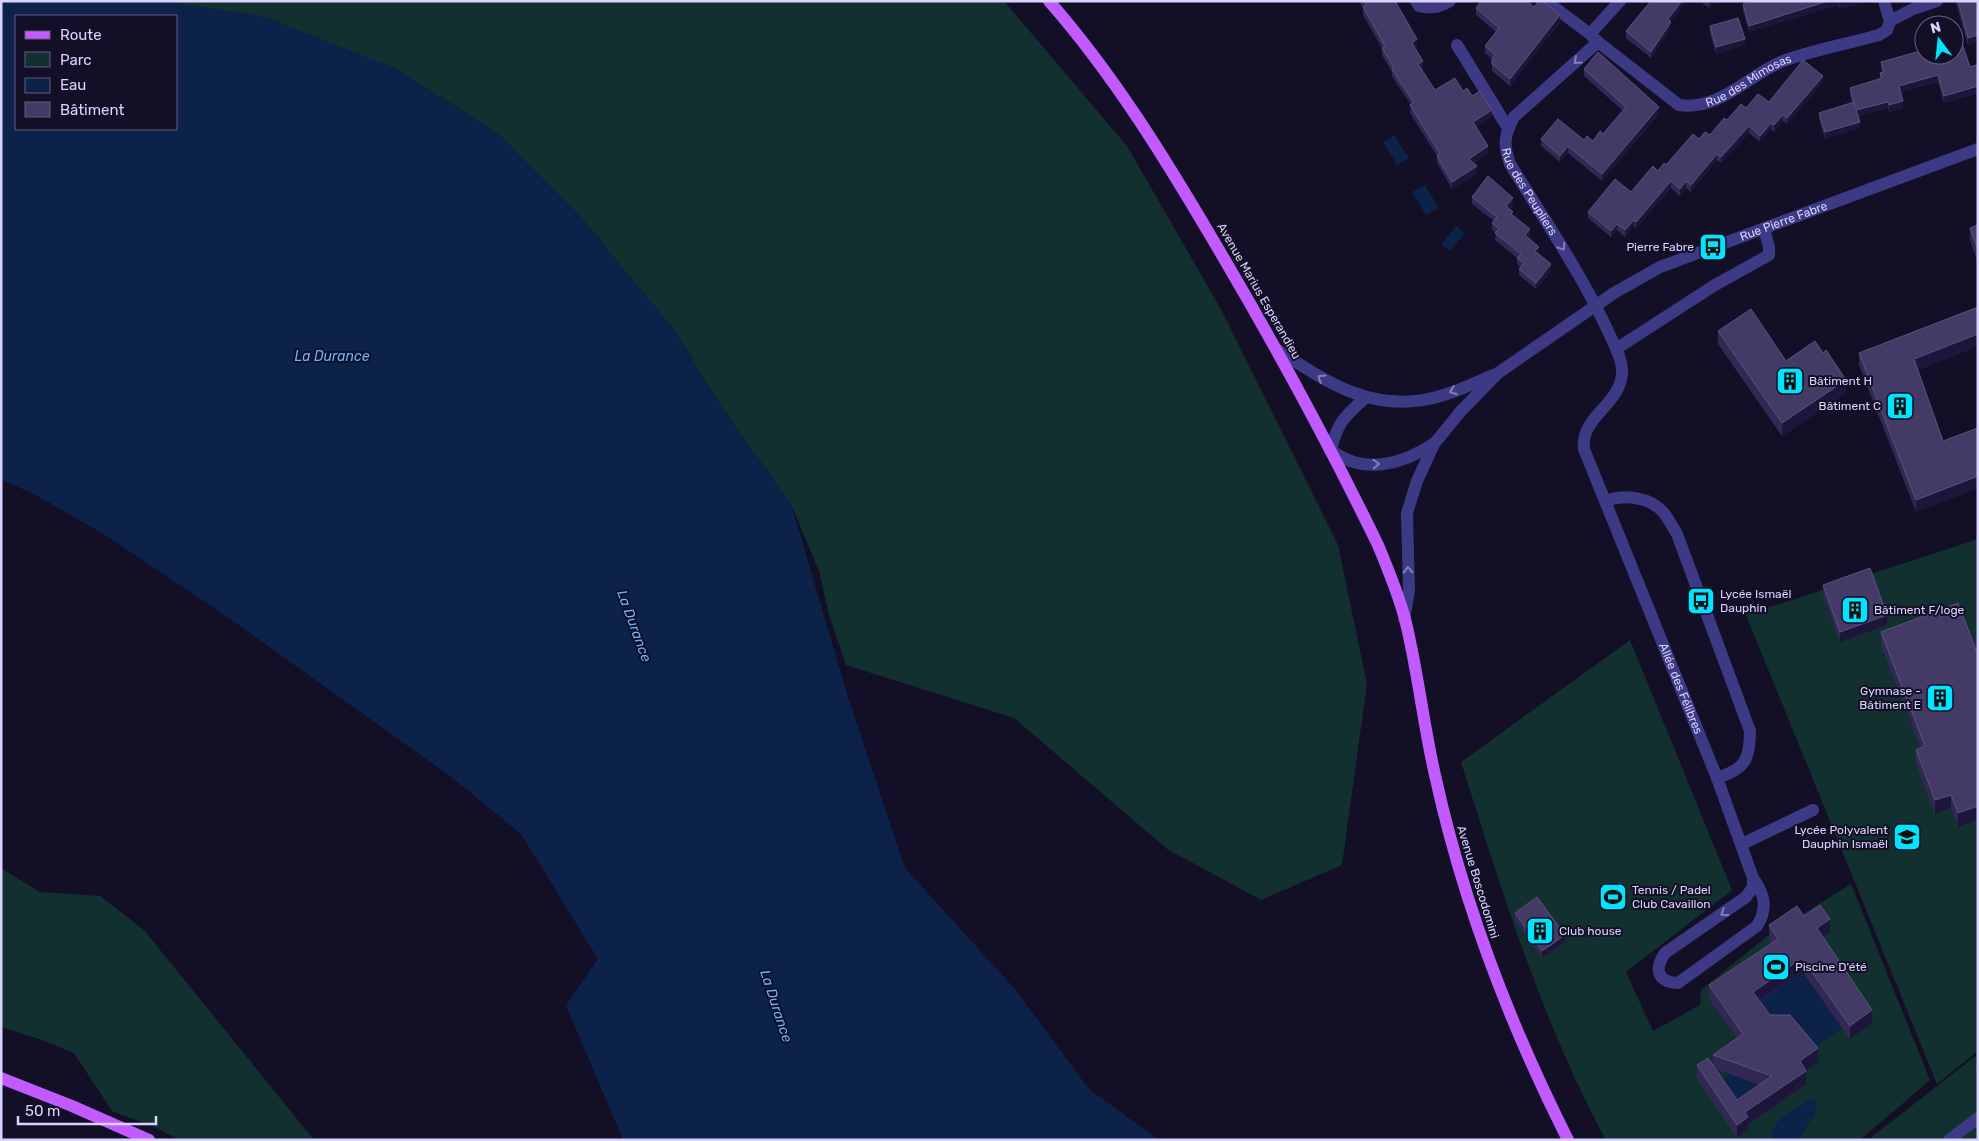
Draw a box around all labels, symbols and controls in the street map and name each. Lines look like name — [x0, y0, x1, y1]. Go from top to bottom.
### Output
legend — [15, 15, 178, 130]
north arrow — [1914, 15, 1964, 65]
text: N — [1929, 18, 1943, 37]
text: Route — [60, 26, 102, 44]
text: Parc — [60, 51, 92, 69]
street label: Rue des Mimosas — [1704, 52, 1793, 110]
one-way arrow — [1574, 55, 1583, 64]
text: Eau — [60, 76, 86, 94]
text: Bâtiment — [60, 101, 124, 119]
street label: Rue des Peupliers — [1499, 147, 1560, 238]
street label: Rue Pierre Fabre — [1738, 198, 1830, 244]
street label: Avenue Marius Esperandieu — [1214, 221, 1304, 361]
bus stop icon: Pierre Fabre — [1698, 232, 1728, 262]
place label: Pierre Fabre — [1626, 240, 1694, 254]
one-way arrow — [1555, 242, 1565, 251]
water label: La Durance — [294, 348, 370, 365]
building icon: Bâtiment H — [1775, 366, 1805, 396]
one-way arrow — [1317, 374, 1326, 384]
place label: Bâtiment H — [1809, 374, 1872, 388]
one-way arrow — [1450, 386, 1458, 396]
building icon: Bâtiment C — [1885, 391, 1915, 421]
place label: Bâtiment C — [1819, 399, 1881, 413]
one-way arrow — [1372, 459, 1380, 469]
one-way arrow — [1403, 566, 1414, 574]
bus stop icon: Lycée Ismaël Dauphin — [1686, 586, 1716, 616]
place label: Lycée Ismaël Dauphin — [1720, 587, 1791, 615]
water label: La Durance — [613, 588, 655, 664]
building icon: Bâtiment F/loge — [1840, 595, 1870, 625]
place label: Bâtiment F/loge — [1874, 603, 1965, 617]
street label: Allée des Félibres — [1656, 641, 1706, 736]
building icon: Gymnase - Bâtiment E — [1925, 683, 1955, 713]
place label: Gymnase - Bâtiment E — [1859, 684, 1921, 712]
school or university icon: Lycée Polyvalent Dauphin Ismaël — [1892, 822, 1922, 852]
place label: Lycée Polyvalent Dauphin Ismaël — [1794, 823, 1888, 851]
street label: Avenue Boscodomini — [1454, 824, 1502, 940]
sports icon: Tennis / Padel Club Cavaillon — [1598, 882, 1628, 912]
place label: Tennis / Padel Club Cavaillon — [1632, 883, 1711, 911]
one-way arrow — [1720, 907, 1730, 916]
building icon: Club house — [1525, 916, 1555, 946]
place label: Club house — [1559, 924, 1622, 938]
sports icon: Piscine D'été — [1761, 952, 1791, 982]
place label: Piscine D'été — [1795, 960, 1867, 974]
water label: La Durance — [756, 968, 796, 1045]
scale bar — [18, 1094, 155, 1126]
text: 50 m — [25, 1102, 60, 1120]

